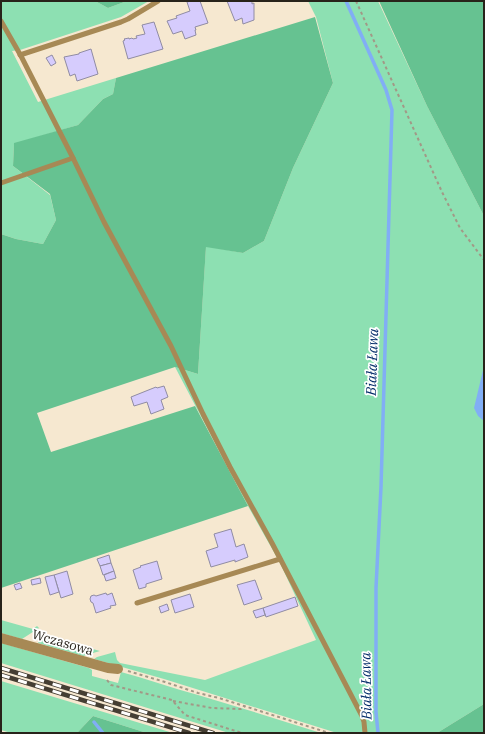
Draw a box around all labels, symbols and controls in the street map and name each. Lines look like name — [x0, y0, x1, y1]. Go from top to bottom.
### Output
water label: Biała Ława — [362, 328, 382, 397]
street label: Wczasowa — [30, 626, 96, 659]
water label: Biała Ława — [356, 652, 376, 721]

